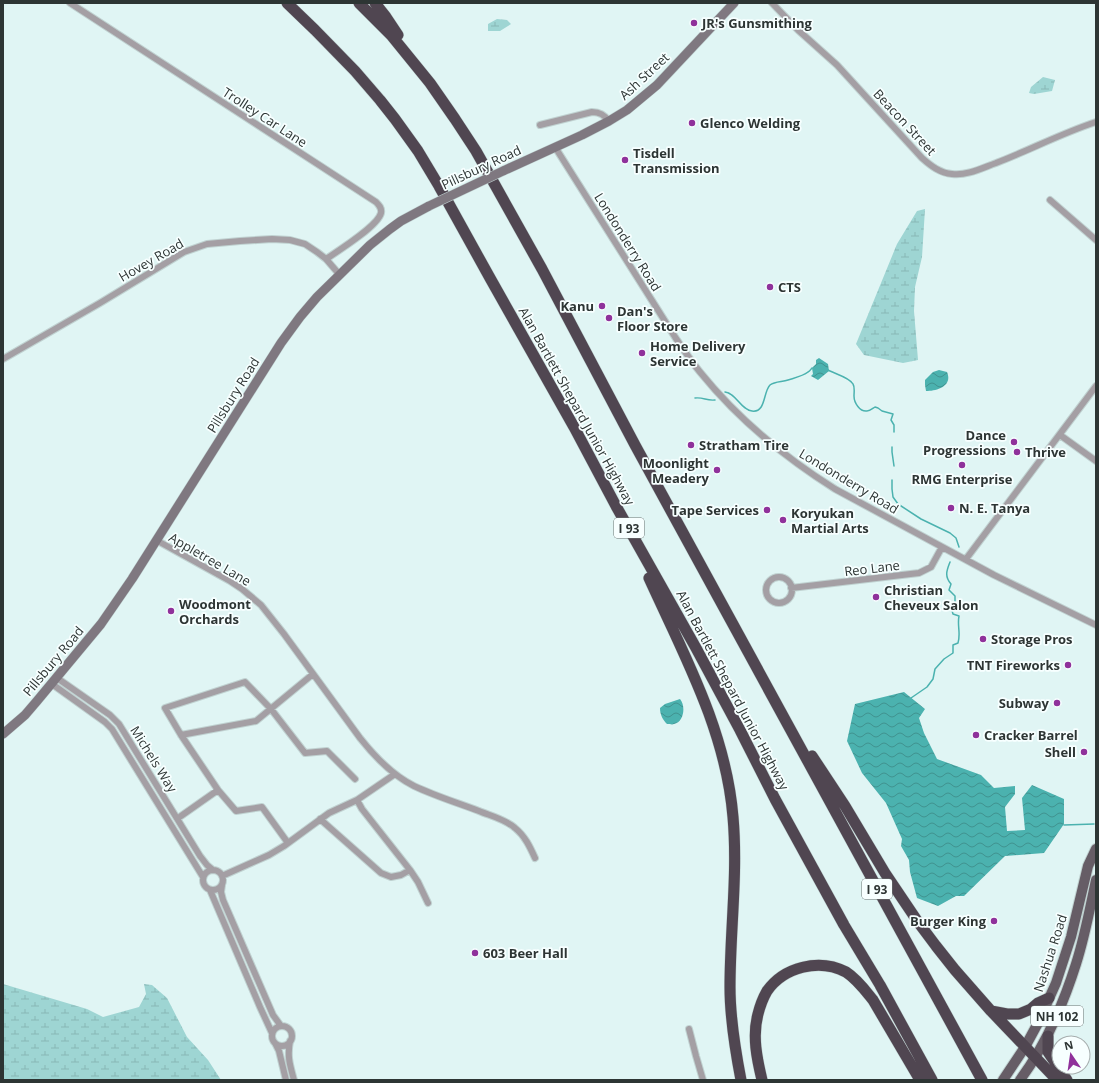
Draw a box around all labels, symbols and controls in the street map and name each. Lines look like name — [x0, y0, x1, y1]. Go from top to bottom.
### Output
place label: JR's Gunsmithing — [701, 14, 813, 32]
marker: JR's Gunsmithing — [689, 18, 699, 28]
street label: Ash Street — [615, 48, 673, 104]
street label: Trolley Car Lane — [219, 83, 311, 151]
street label: Beacon Street — [870, 85, 941, 159]
place label: Glenco Welding — [700, 114, 801, 132]
marker: Glenco Welding — [687, 118, 697, 128]
street label: Pillsbury Road — [438, 141, 524, 193]
place label: Tisdell Transmission — [633, 144, 720, 177]
marker: Tisdell Transmission — [620, 155, 630, 165]
street label: Londonderry Road — [590, 189, 666, 295]
street label: Hovey Road — [115, 234, 187, 286]
place label: CTS — [778, 278, 801, 296]
marker: CTS — [765, 282, 775, 292]
place label: Kanu — [560, 297, 594, 315]
marker: Kanu — [597, 301, 607, 311]
place label: Dan's Floor Store — [617, 302, 688, 335]
street label: Alan Bartlett Shepard Junior Highway — [515, 304, 639, 509]
marker: Dan's Floor Store — [604, 313, 614, 323]
place label: Home Delivery Service — [650, 337, 746, 370]
marker: Home Delivery Service — [637, 348, 647, 358]
street label: Pillsbury Road — [203, 354, 263, 436]
place label: Dance Progressions — [923, 426, 1006, 459]
place label: Stratham Tire — [699, 436, 789, 454]
marker: Dance Progressions — [1009, 437, 1019, 447]
marker: Stratham Tire — [686, 440, 696, 450]
place label: Thrive — [1025, 443, 1066, 461]
street label: Londonderry Road — [796, 444, 902, 518]
marker: Thrive — [1012, 447, 1022, 457]
place label: Moonlight Meadery — [643, 454, 710, 487]
marker: RMG Enterprise — [957, 460, 967, 470]
marker: Moonlight Meadery — [712, 465, 722, 475]
place label: RMG Enterprise — [912, 470, 1013, 488]
place label: N. E. Tanya — [959, 499, 1030, 517]
place label: Tape Services — [671, 501, 759, 519]
marker: N. E. Tanya — [946, 503, 956, 513]
place label: Koryukan Martial Arts — [791, 504, 869, 537]
marker: Tape Services — [762, 505, 772, 515]
marker: Koryukan Martial Arts — [778, 515, 788, 525]
road number: I 93 — [614, 518, 644, 538]
street label: Appletree Lane — [166, 528, 254, 590]
street label: Reo Lane — [843, 556, 901, 580]
place label: Christian Cheveux Salon — [884, 581, 979, 614]
street label: Alan Bartlett Shepard Junior Highway — [672, 587, 794, 794]
marker: Christian Cheveux Salon — [871, 592, 881, 602]
place label: Woodmont Orchards — [179, 595, 251, 628]
marker: Woodmont Orchards — [166, 606, 176, 616]
street label: Pillsbury Road — [18, 622, 88, 700]
place label: Storage Pros — [991, 630, 1073, 648]
marker: Storage Pros — [978, 634, 988, 644]
place label: TNT Fireworks — [967, 656, 1060, 674]
marker: TNT Fireworks — [1063, 660, 1073, 670]
place label: Subway — [999, 694, 1050, 712]
marker: Subway — [1052, 698, 1062, 708]
street label: Michels Way — [126, 722, 182, 796]
place label: Cracker Barrel — [984, 726, 1078, 744]
marker: Cracker Barrel — [971, 730, 981, 740]
place label: Shell — [1045, 743, 1076, 761]
marker: Shell — [1079, 747, 1089, 757]
road number: I 93 — [862, 879, 892, 899]
place label: Burger King — [910, 912, 987, 930]
street label: Nashua Road — [1029, 912, 1071, 994]
marker: Burger King — [989, 916, 999, 926]
place label: 603 Beer Hall — [483, 944, 568, 962]
marker: 603 Beer Hall — [470, 948, 480, 958]
road number: NH 102 — [1031, 1006, 1083, 1026]
north arrow — [1051, 1035, 1091, 1075]
text: N — [1063, 1036, 1075, 1053]

